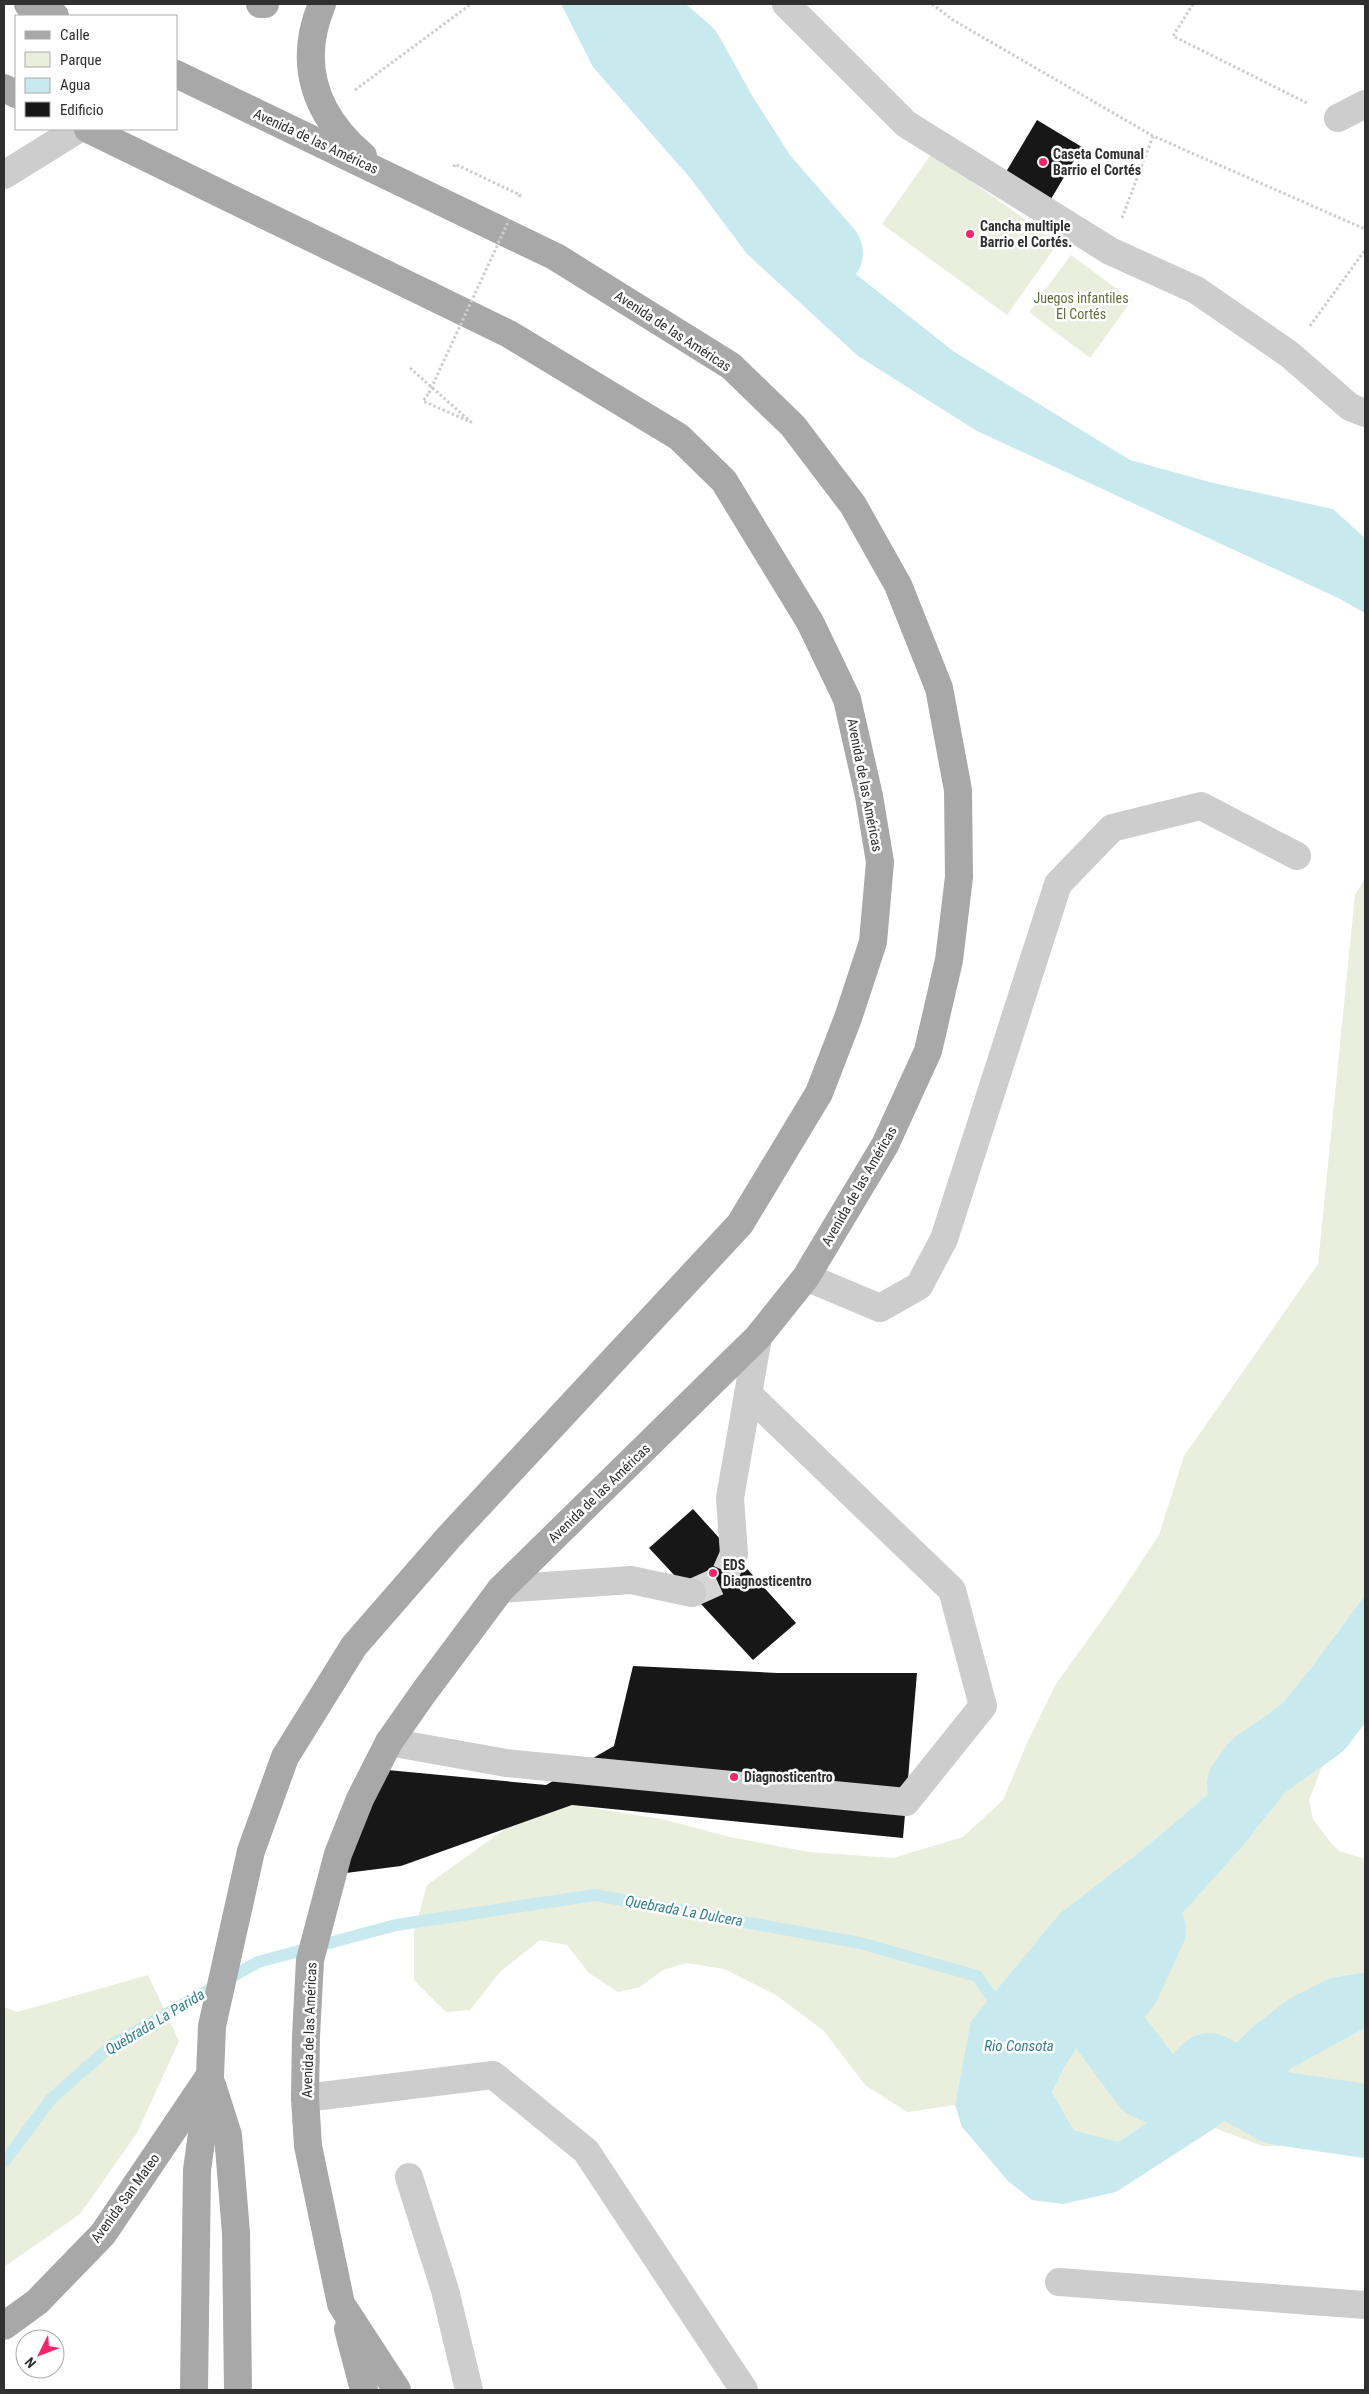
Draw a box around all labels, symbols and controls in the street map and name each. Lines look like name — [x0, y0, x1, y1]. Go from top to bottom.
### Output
legend — [15, 15, 178, 130]
text: Calle — [60, 26, 90, 44]
text: Parque — [60, 51, 102, 69]
text: Agua — [60, 76, 90, 94]
text: Edificio — [60, 101, 103, 119]
street label: Avenida de las Américas — [251, 105, 381, 177]
place label: Caseta Comunal Barrio el Cortés — [1053, 146, 1144, 178]
marker: Caseta Comunal Barrio el Cortés — [1037, 156, 1049, 168]
place label: Cancha multiple Barrio el Cortés. — [980, 218, 1072, 250]
marker: Cancha multiple Barrio el Cortés. — [964, 228, 976, 240]
street label: Avenida de las Américas — [612, 287, 734, 375]
park label: Juegos infantiles El Cortés — [1033, 290, 1129, 322]
street label: Avenida de las Américas — [844, 717, 886, 853]
street label: Avenida de las Américas — [818, 1123, 900, 1249]
street label: Avenida de las Américas — [545, 1440, 653, 1546]
place label: EDS Diagnosticentro — [723, 1557, 812, 1589]
marker: EDS Diagnosticentro — [707, 1567, 719, 1579]
place label: Diagnosticentro — [744, 1769, 833, 1785]
marker: Diagnosticentro — [728, 1771, 740, 1783]
water label: Quebrada La Dulcera — [624, 1892, 744, 1930]
street label: Avenida de las Américas — [299, 1962, 319, 2098]
water label: Quebrada La Parida — [102, 1985, 208, 2059]
water label: Rio Consota — [984, 2037, 1054, 2055]
street label: Avenida San Mateo — [87, 2150, 163, 2246]
north arrow — [15, 2329, 65, 2379]
text: N — [22, 2354, 39, 2371]

